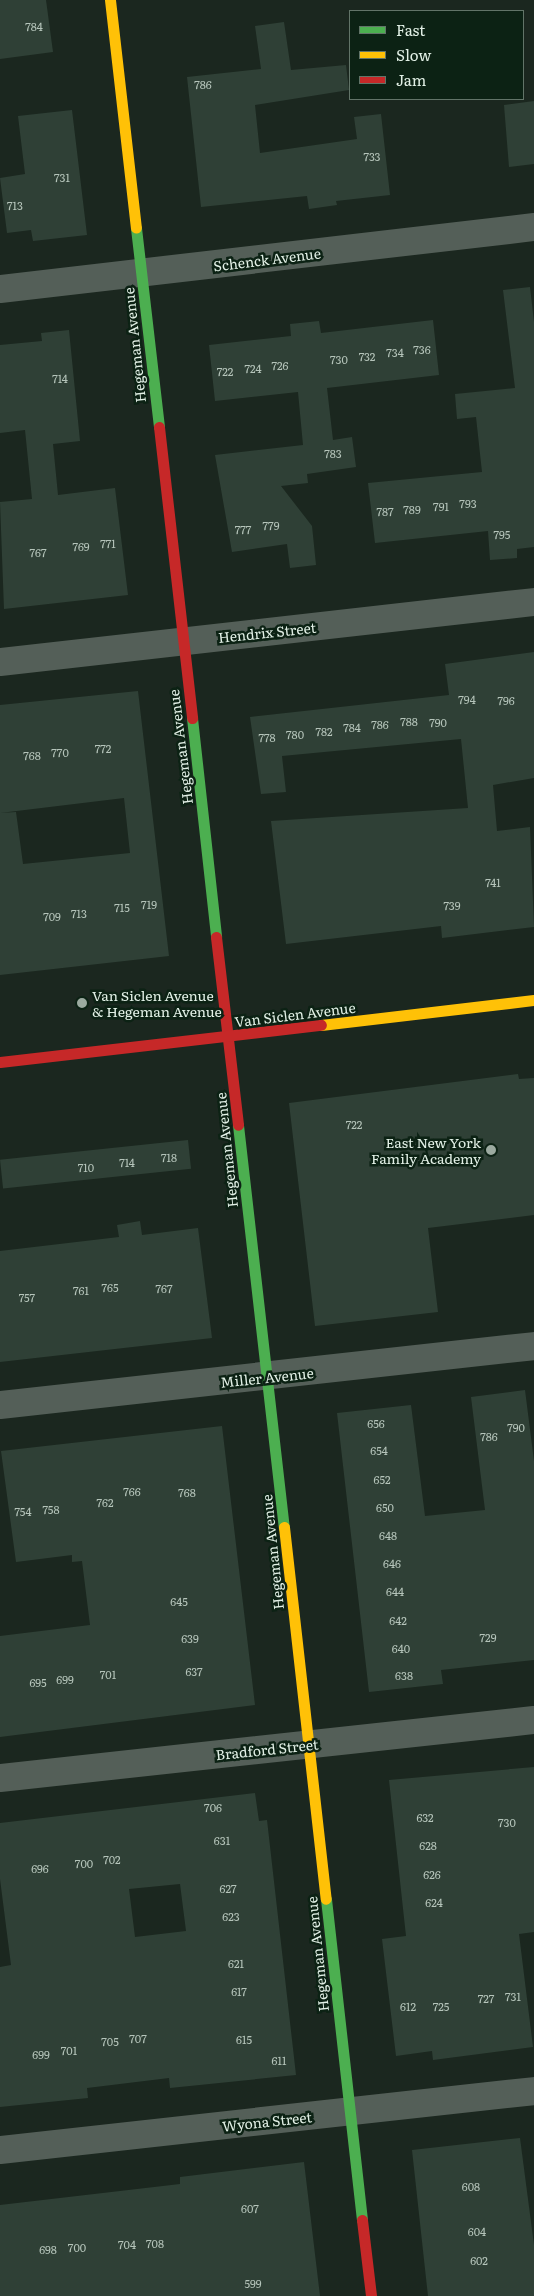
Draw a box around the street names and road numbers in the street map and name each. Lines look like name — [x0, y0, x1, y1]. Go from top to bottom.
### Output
street label: Schenck Avenue — [212, 244, 322, 274]
street label: Hegeman Avenue — [120, 287, 148, 403]
street label: Hendrix Street — [217, 618, 317, 646]
street label: Hegeman Avenue — [165, 689, 195, 805]
street label: Van Siclen Avenue — [234, 998, 356, 1030]
street label: Hegeman Avenue — [212, 1092, 240, 1208]
street label: Miller Avenue — [220, 1364, 314, 1390]
street label: Hegeman Avenue — [258, 1494, 286, 1610]
street label: Bradford Street — [215, 1735, 319, 1763]
street label: Hegeman Avenue — [303, 1896, 331, 2012]
street label: Wyona Street — [221, 2108, 313, 2134]

